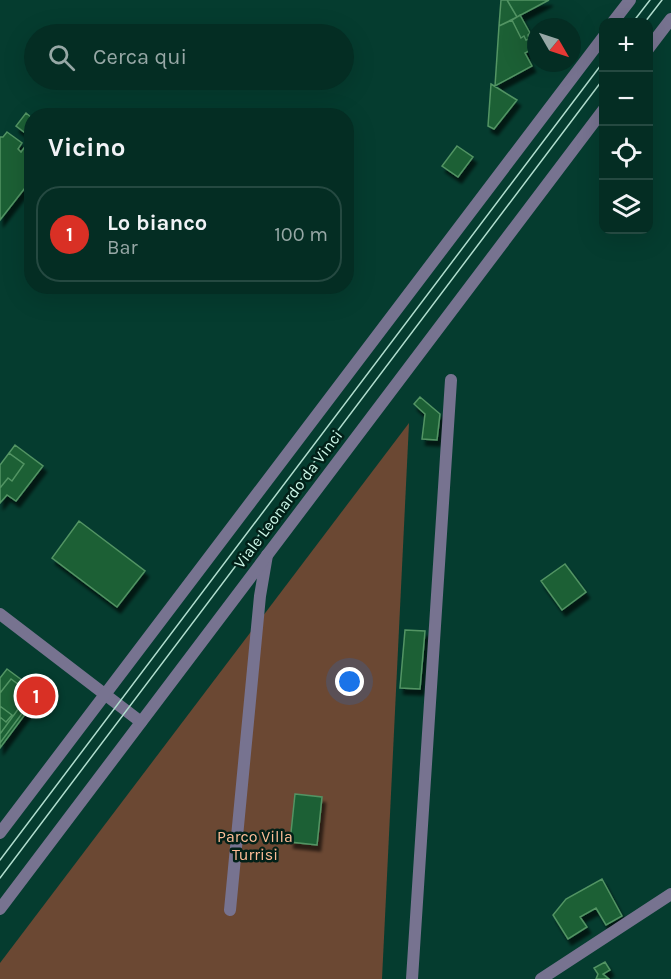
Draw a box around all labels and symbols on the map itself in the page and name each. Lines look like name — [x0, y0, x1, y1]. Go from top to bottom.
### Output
north arrow — [527, 18, 581, 72]
street label: Viale Leonardo da Vinci — [230, 426, 346, 572]
your location — [335, 667, 364, 696]
pin: 1 — [16, 674, 56, 718]
park label: Parco Villa Turrisi — [217, 827, 293, 864]

